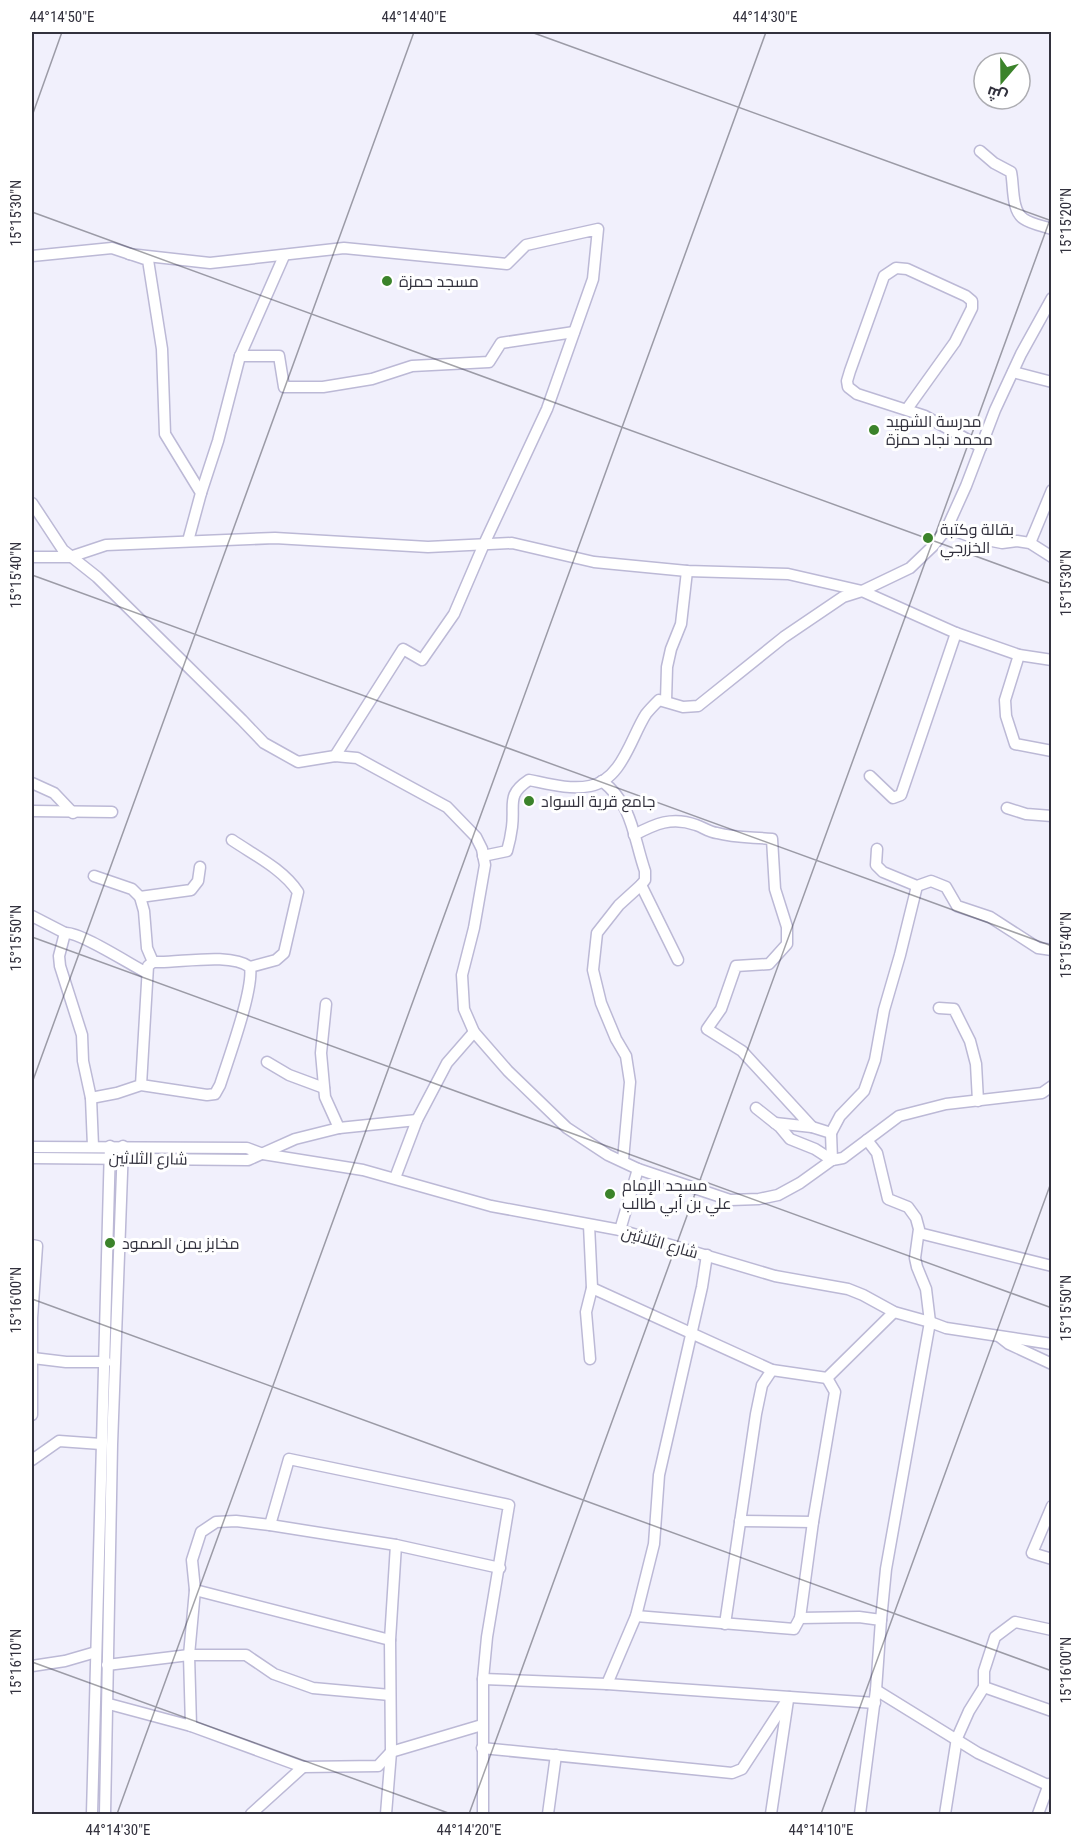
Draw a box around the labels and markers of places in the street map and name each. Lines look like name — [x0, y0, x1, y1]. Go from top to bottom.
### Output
place label: مسجد حمزة — [399, 272, 479, 291]
marker: مسجد حمزة — [380, 274, 394, 288]
place label: مدرسة الشهيد محمد نجاد حمزة — [886, 412, 993, 449]
marker: مدرسة الشهيد محمد نجاد حمزة — [867, 423, 881, 437]
place label: بقالة وكتبة الخزرجي — [940, 520, 1014, 561]
marker: بقالة وكتبة الخزرجي — [921, 531, 935, 545]
place label: جامع قرية السواد — [541, 792, 655, 813]
marker: جامع قرية السواد — [522, 794, 536, 808]
place label: مسجد الإمام علي بن أبي طالب — [622, 1176, 732, 1217]
marker: مسجد الإمام علي بن أبي طالب — [603, 1187, 617, 1201]
place label: مخابز يمن الصمود — [122, 1234, 239, 1254]
marker: مخابز يمن الصمود — [103, 1236, 117, 1250]

